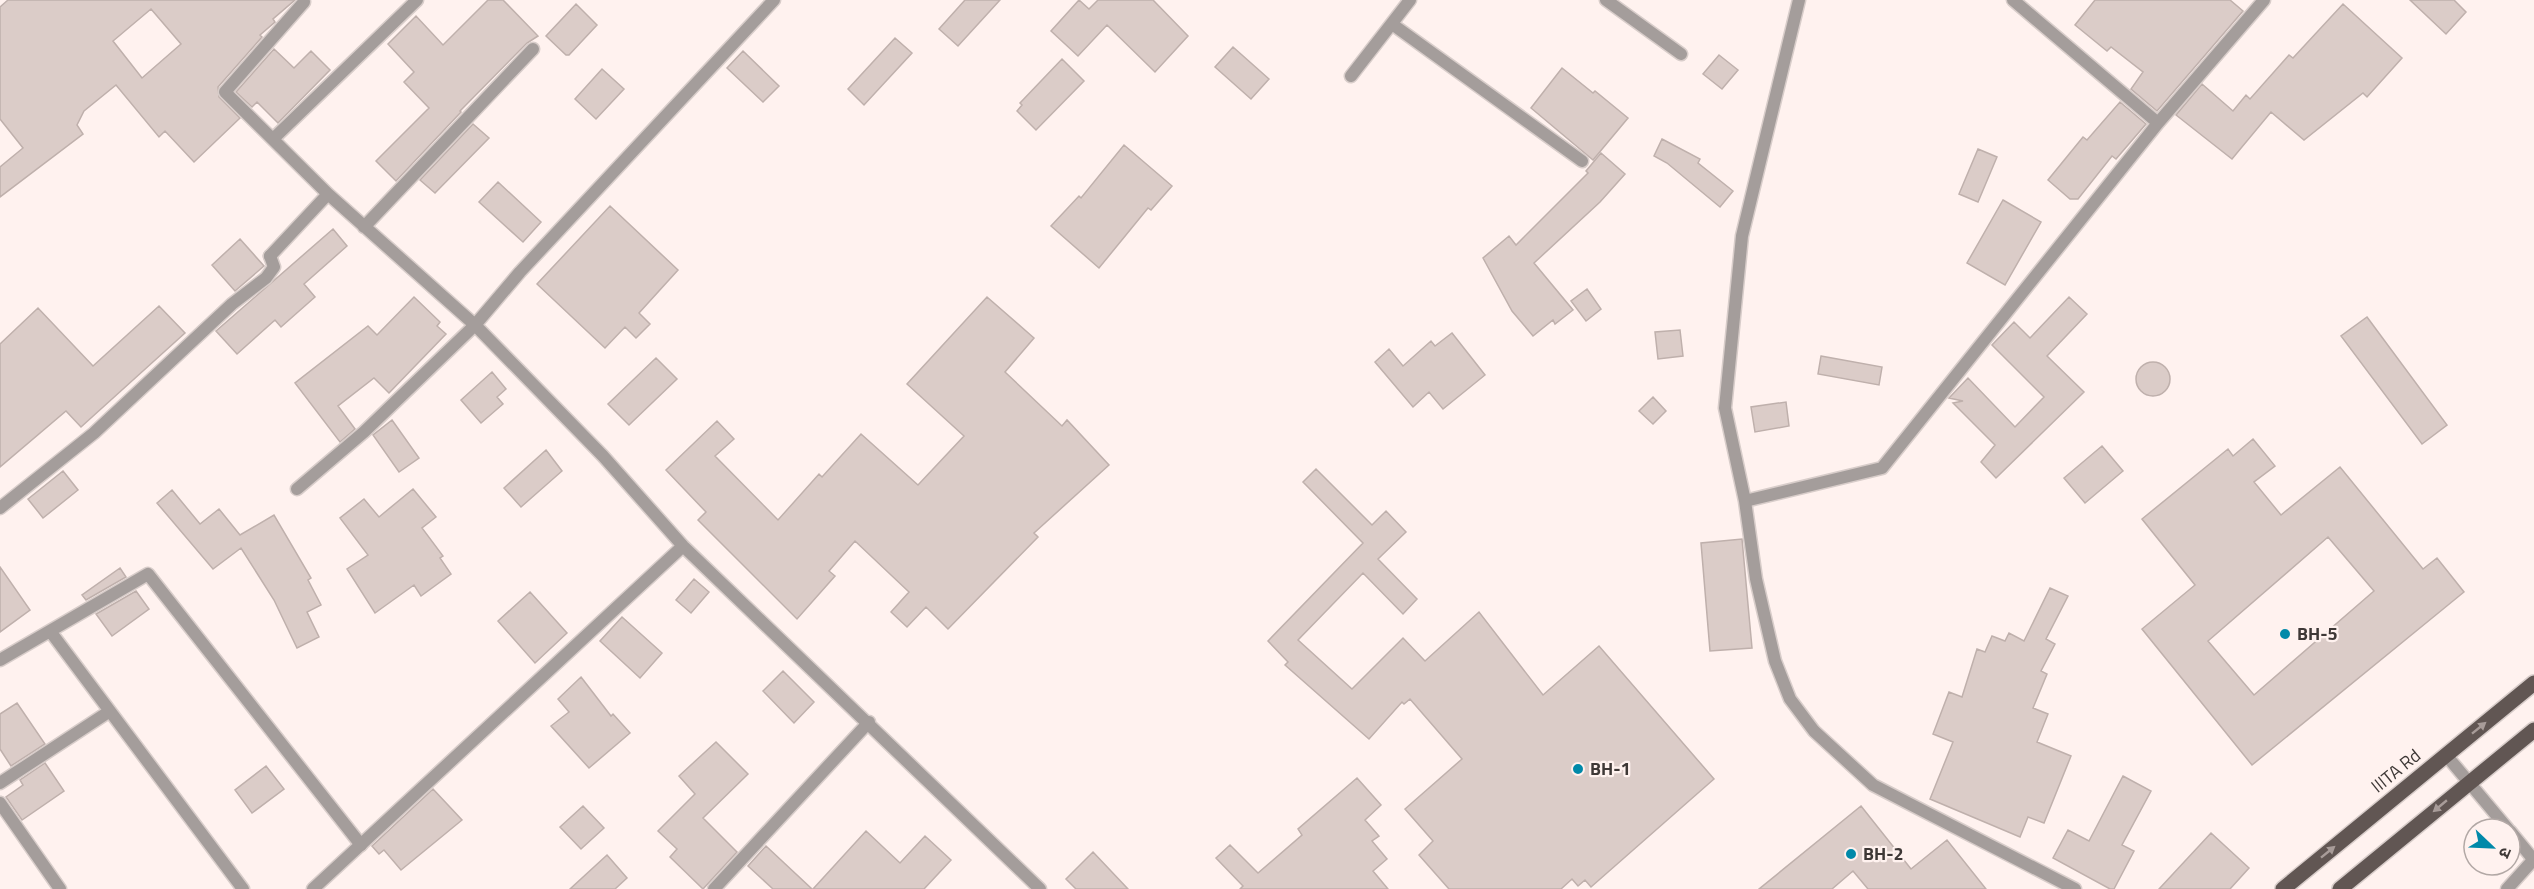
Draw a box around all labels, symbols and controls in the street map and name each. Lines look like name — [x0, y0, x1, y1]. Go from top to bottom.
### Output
place label: BH-5 — [2297, 620, 2338, 647]
marker: BH-5 — [2278, 627, 2292, 641]
one-way arrow — [2471, 722, 2487, 735]
street label: IIITA Rd — [2365, 742, 2426, 799]
place label: BH-1 — [1590, 755, 1631, 782]
marker: BH-1 — [1571, 762, 1585, 776]
one-way arrow — [2432, 800, 2448, 813]
north arrow — [2462, 817, 2522, 877]
place label: BH-2 — [1863, 840, 1904, 867]
text: उ — [2493, 844, 2519, 862]
one-way arrow — [2320, 846, 2335, 859]
marker: BH-2 — [1844, 847, 1858, 861]

